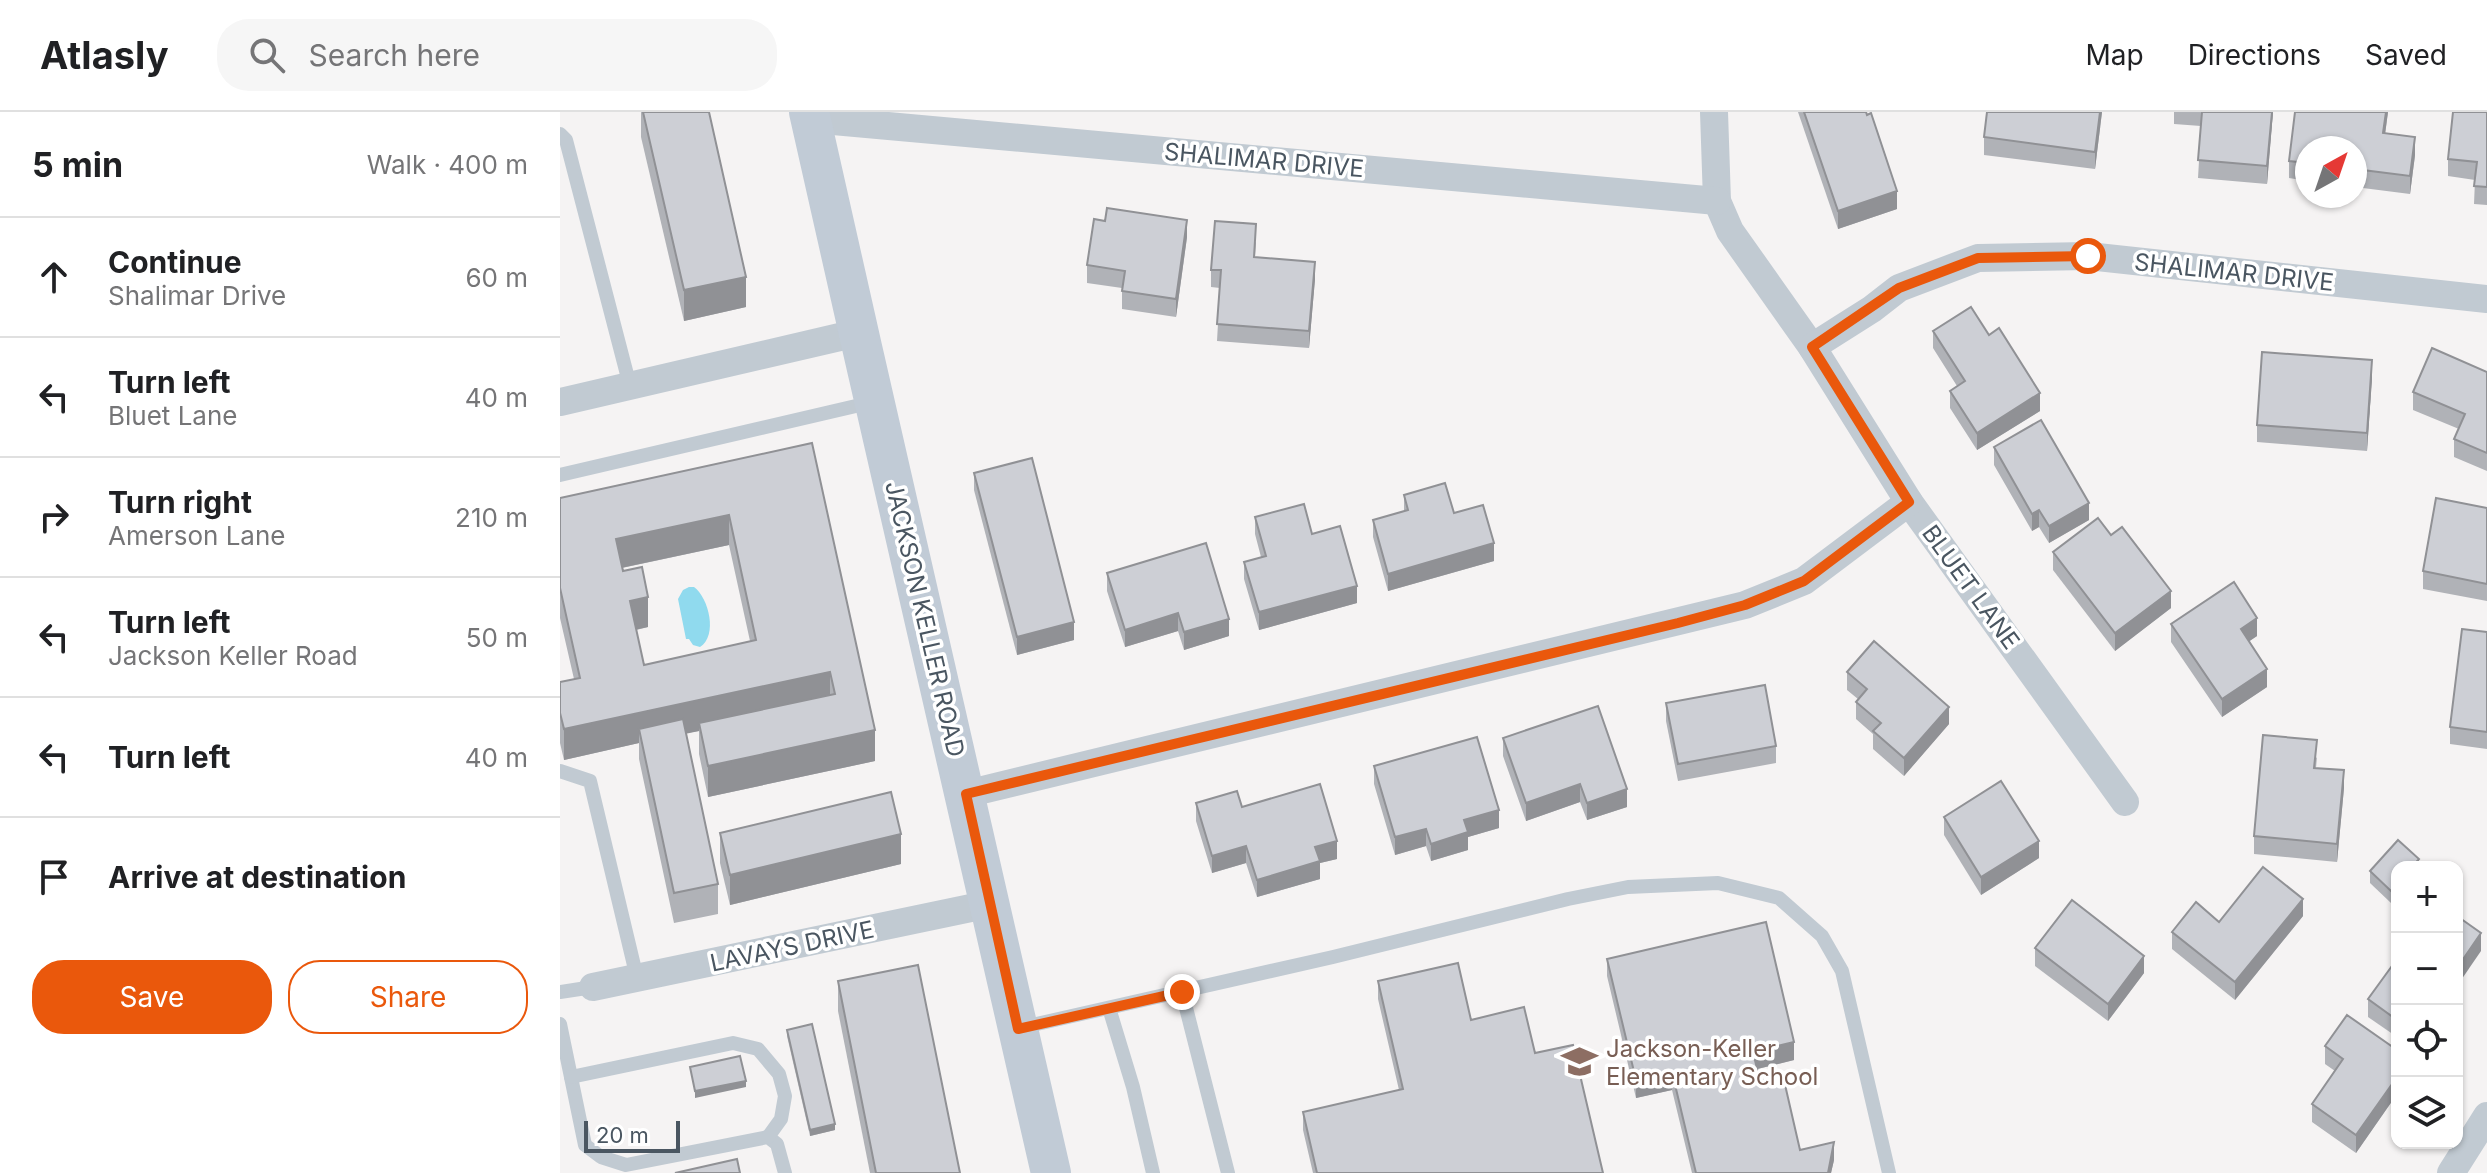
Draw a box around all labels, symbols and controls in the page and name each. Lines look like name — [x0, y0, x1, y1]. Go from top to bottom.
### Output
search box — [217, 19, 777, 91]
text: Atlasly — [40, 32, 169, 78]
icon: search — [245, 33, 289, 77]
text: Search here — [309, 37, 480, 73]
text: Map — [2085, 38, 2144, 72]
text: Directions — [2188, 38, 2321, 72]
text: Saved — [2365, 38, 2447, 72]
north arrow — [2295, 136, 2367, 208]
street label: SHALIMAR DRIVE — [1163, 137, 1365, 183]
text: 5 min — [32, 144, 123, 185]
text: Walk · 400 m — [367, 149, 528, 180]
route start — [2070, 238, 2106, 274]
text: Continue — [108, 244, 242, 280]
street label: SHALIMAR DRIVE — [2133, 247, 2335, 297]
icon: ahead — [32, 255, 76, 299]
text: 60 m — [465, 262, 528, 293]
text: Shalimar Drive — [108, 280, 286, 311]
text: Turn left — [108, 364, 230, 400]
icon: left — [32, 375, 76, 419]
text: 40 m — [465, 382, 528, 413]
text: Bluet Lane — [108, 400, 237, 431]
street label: JACKSON KELLER ROAD — [879, 478, 971, 760]
text: Turn right — [108, 484, 252, 520]
icon: right — [32, 495, 76, 539]
text: 210 m — [455, 502, 528, 533]
street label: BLUET LANE — [1916, 519, 2026, 655]
text: Amerson Lane — [108, 520, 285, 551]
text: Turn left — [108, 604, 230, 640]
icon: left — [32, 615, 76, 659]
text: 50 m — [466, 622, 528, 653]
text: Jackson Keller Road — [108, 640, 358, 671]
icon: left — [32, 735, 76, 779]
text: Turn left — [108, 739, 230, 775]
text: 40 m — [465, 742, 528, 773]
icon: arrive — [32, 855, 76, 899]
text: Arrive at destination — [108, 859, 406, 895]
map controls — [2391, 861, 2463, 1149]
button: + — [2391, 861, 2463, 933]
street label: LAVAYS DRIVE — [707, 914, 877, 978]
button: − — [2391, 933, 2463, 1005]
button: Save — [32, 960, 272, 1034]
button: Share — [288, 960, 528, 1034]
route end — [1164, 974, 1200, 1010]
button: locate — [2391, 1005, 2463, 1077]
place label: Jackson-Keller Elementary School — [1606, 1034, 1818, 1091]
school or university icon: Jackson-Keller Elementary School — [1561, 1043, 1599, 1081]
button: layers — [2391, 1077, 2463, 1149]
scale bar — [584, 1117, 680, 1153]
text: 20 m — [596, 1122, 649, 1148]

